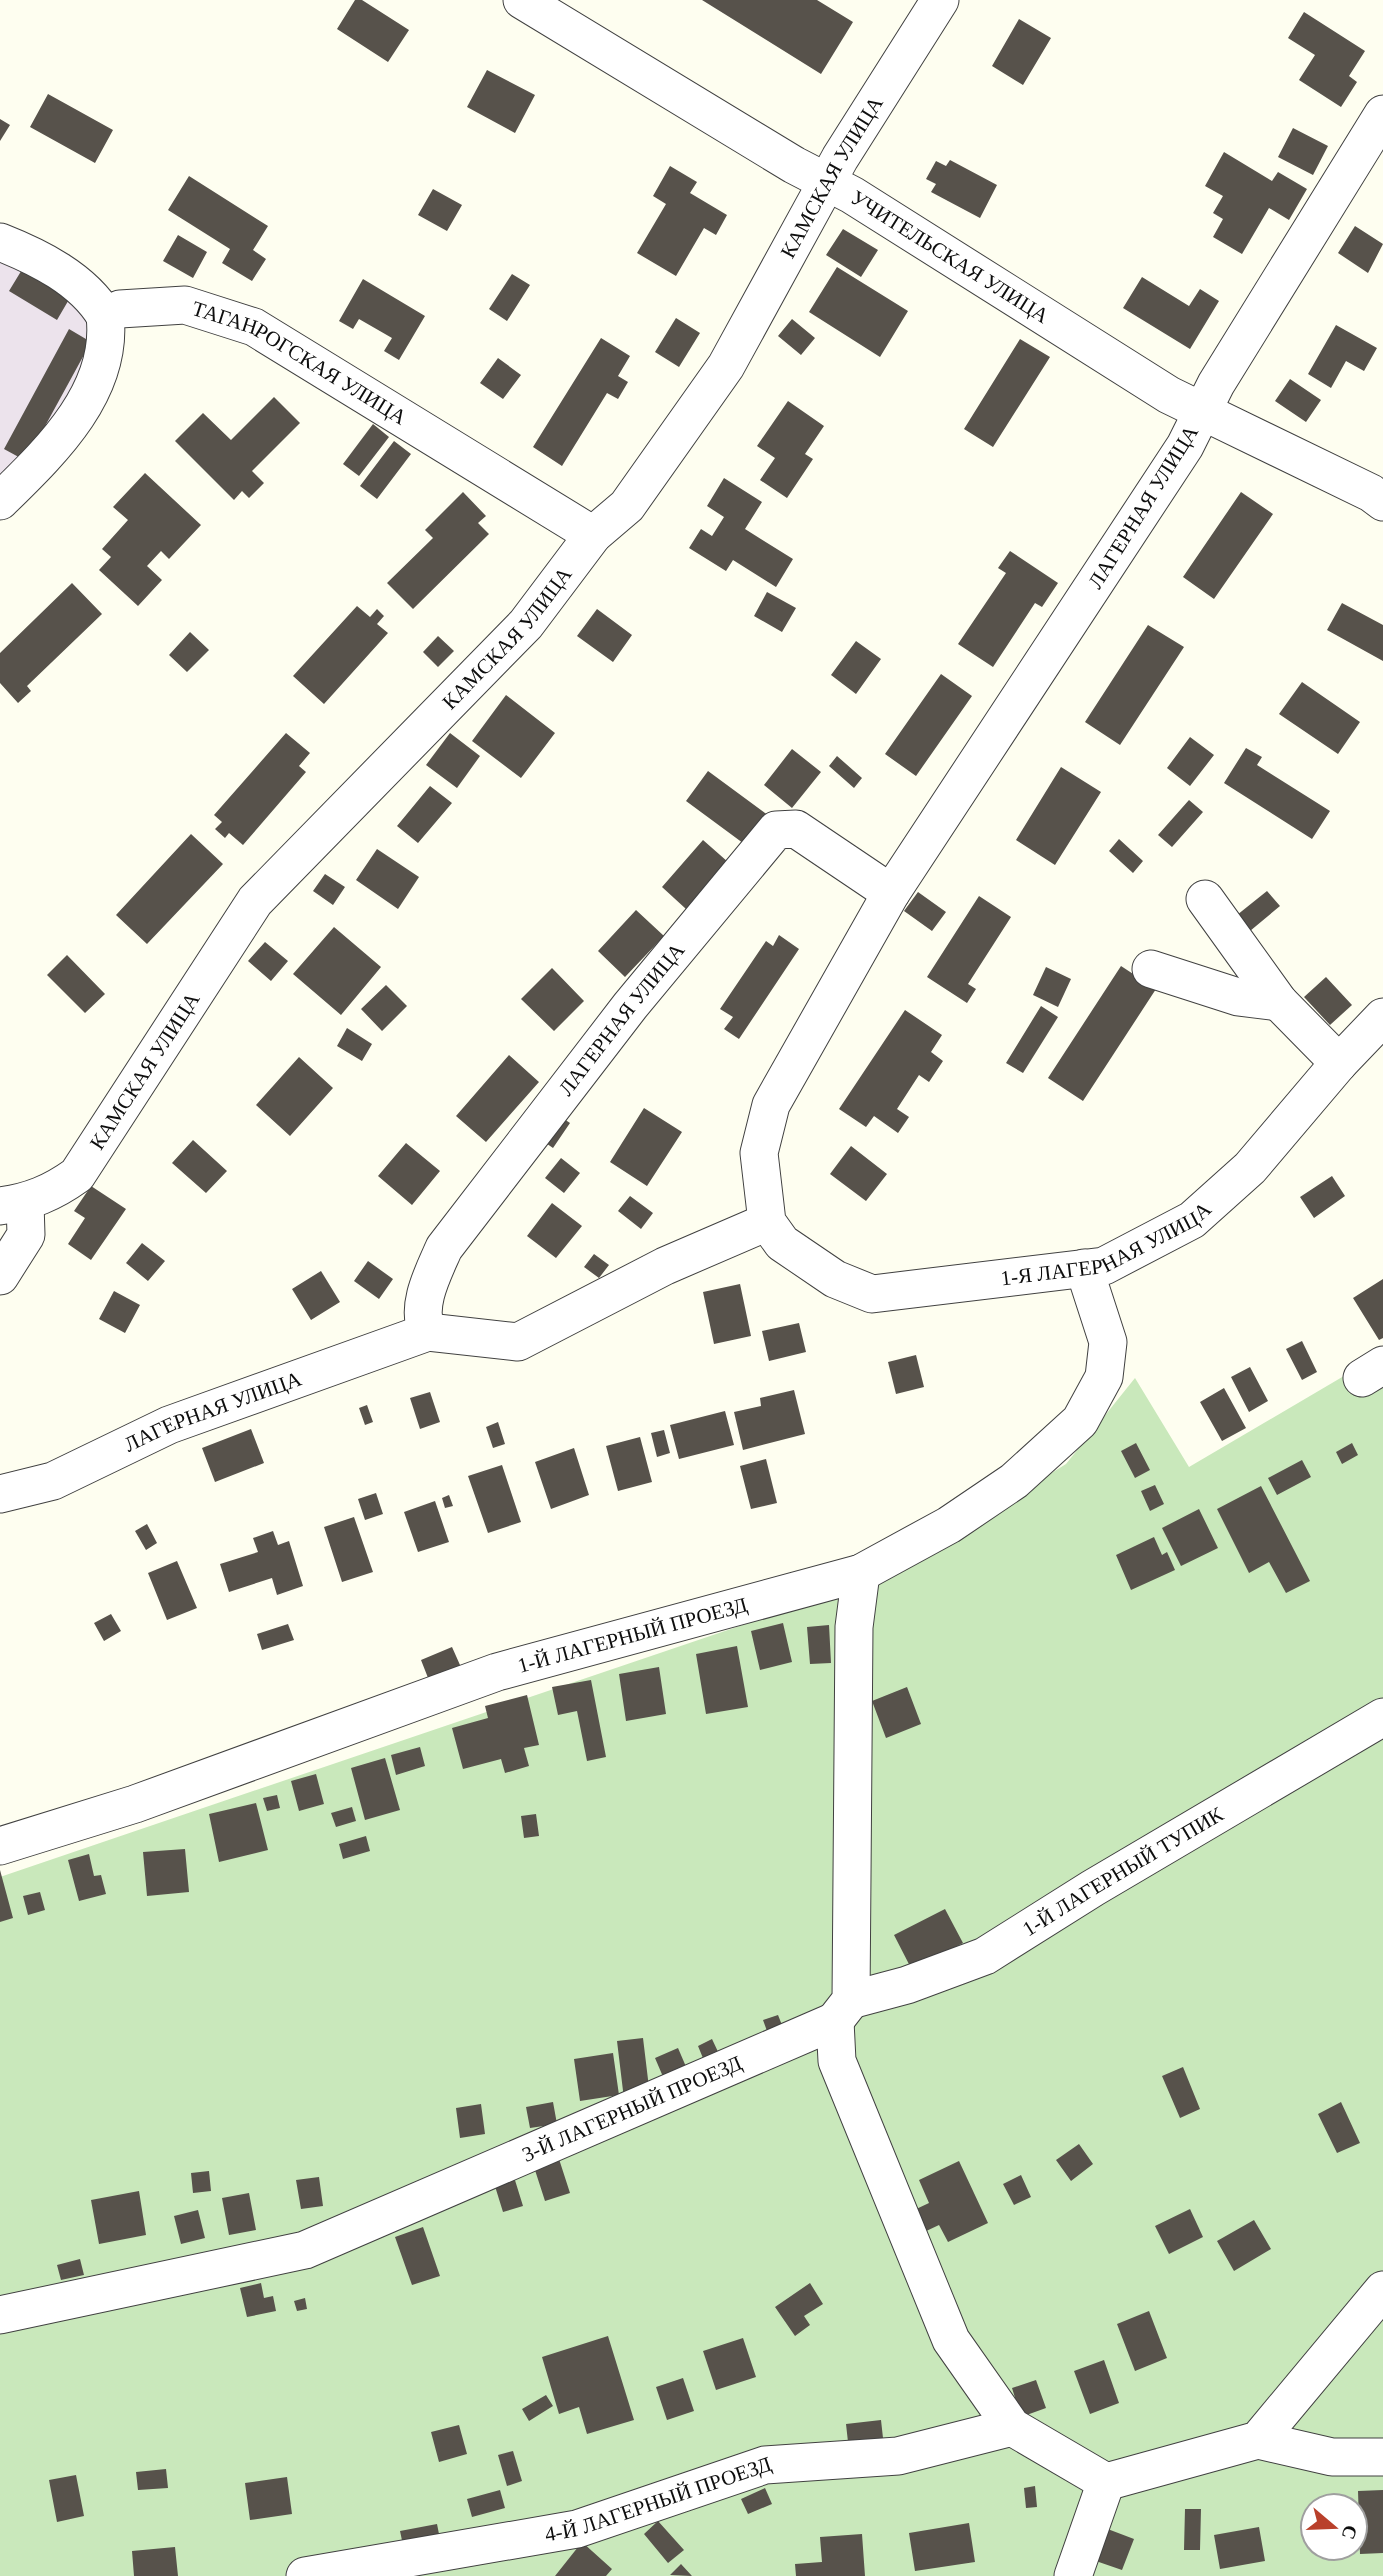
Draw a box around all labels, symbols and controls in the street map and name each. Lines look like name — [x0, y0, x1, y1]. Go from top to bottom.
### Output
street label: КАМСКАЯ УЛИЦА — [776, 91, 888, 262]
street label: УЧИТЕЛЬСКАЯ УЛИЦА — [846, 185, 1054, 329]
street label: ТАГАНРОГСКАЯ УЛИЦА — [189, 296, 412, 430]
street label: ЛАГЕРНАЯ УЛИЦА — [1083, 420, 1203, 593]
street label: КАМСКАЯ УЛИЦА — [437, 562, 577, 714]
street label: ЛАГЕРНАЯ УЛИЦА — [554, 938, 690, 1100]
street label: КАМСКАЯ УЛИЦА — [85, 987, 205, 1154]
street label: 1-Я ЛАГЕРНАЯ УЛИЦА — [999, 1196, 1216, 1290]
street label: ЛАГЕРНАЯ УЛИЦА — [120, 1366, 305, 1457]
street label: 1-Й ЛАГЕРНЫЙ ПРОЕЗД — [515, 1593, 750, 1678]
street label: 1-Й ЛАГЕРНЫЙ ТУПИК — [1018, 1801, 1228, 1941]
street label: 3-Й ЛАГЕРНЫЙ ПРОЕЗД — [518, 2051, 745, 2167]
street label: 4-Й ЛАГЕРНЫЙ ПРОЕЗД — [543, 2452, 774, 2546]
north arrow — [1299, 2492, 1369, 2562]
text: С — [1337, 2522, 1362, 2542]

